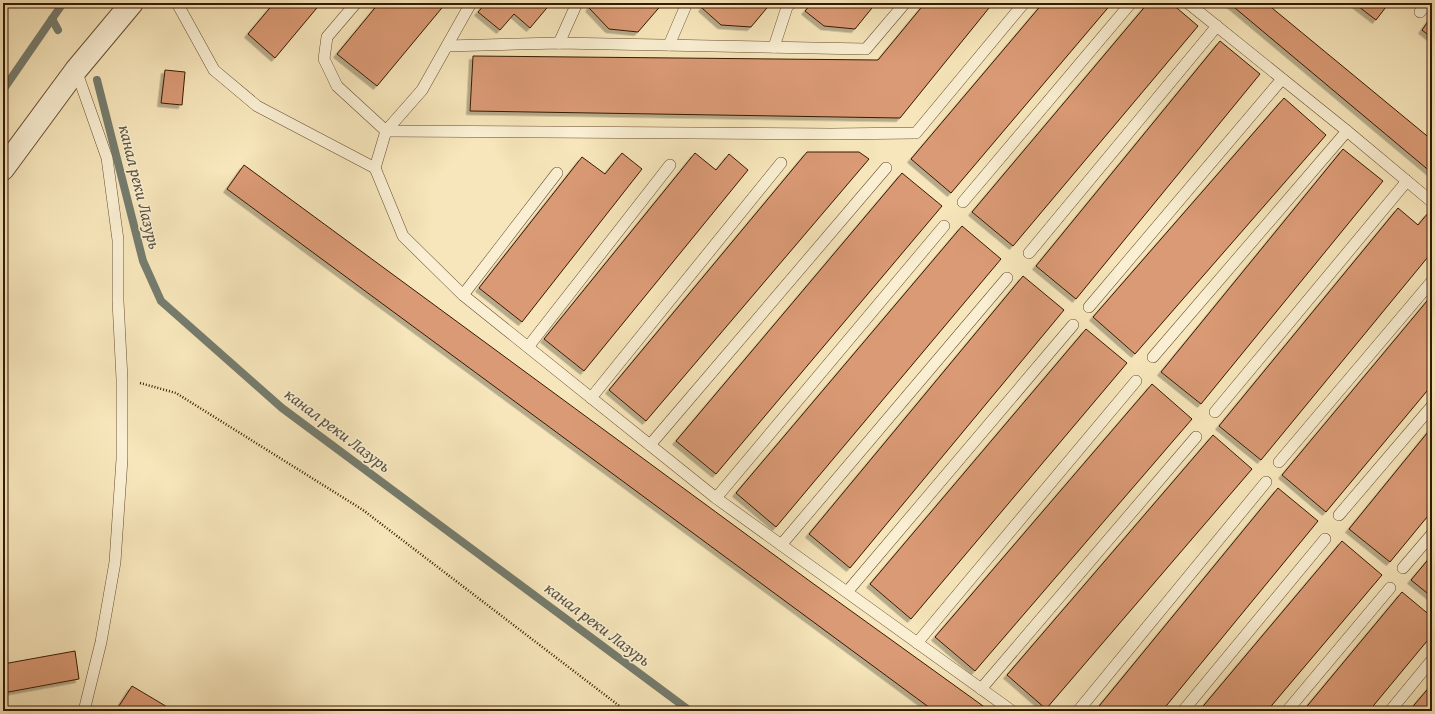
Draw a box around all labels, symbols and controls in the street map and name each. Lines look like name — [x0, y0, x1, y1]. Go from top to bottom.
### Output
water label: канал реки Лазурь — [113, 122, 168, 252]
water label: канал реки Лазурь — [280, 381, 397, 478]
water label: канал реки Лазурь — [540, 575, 657, 672]

